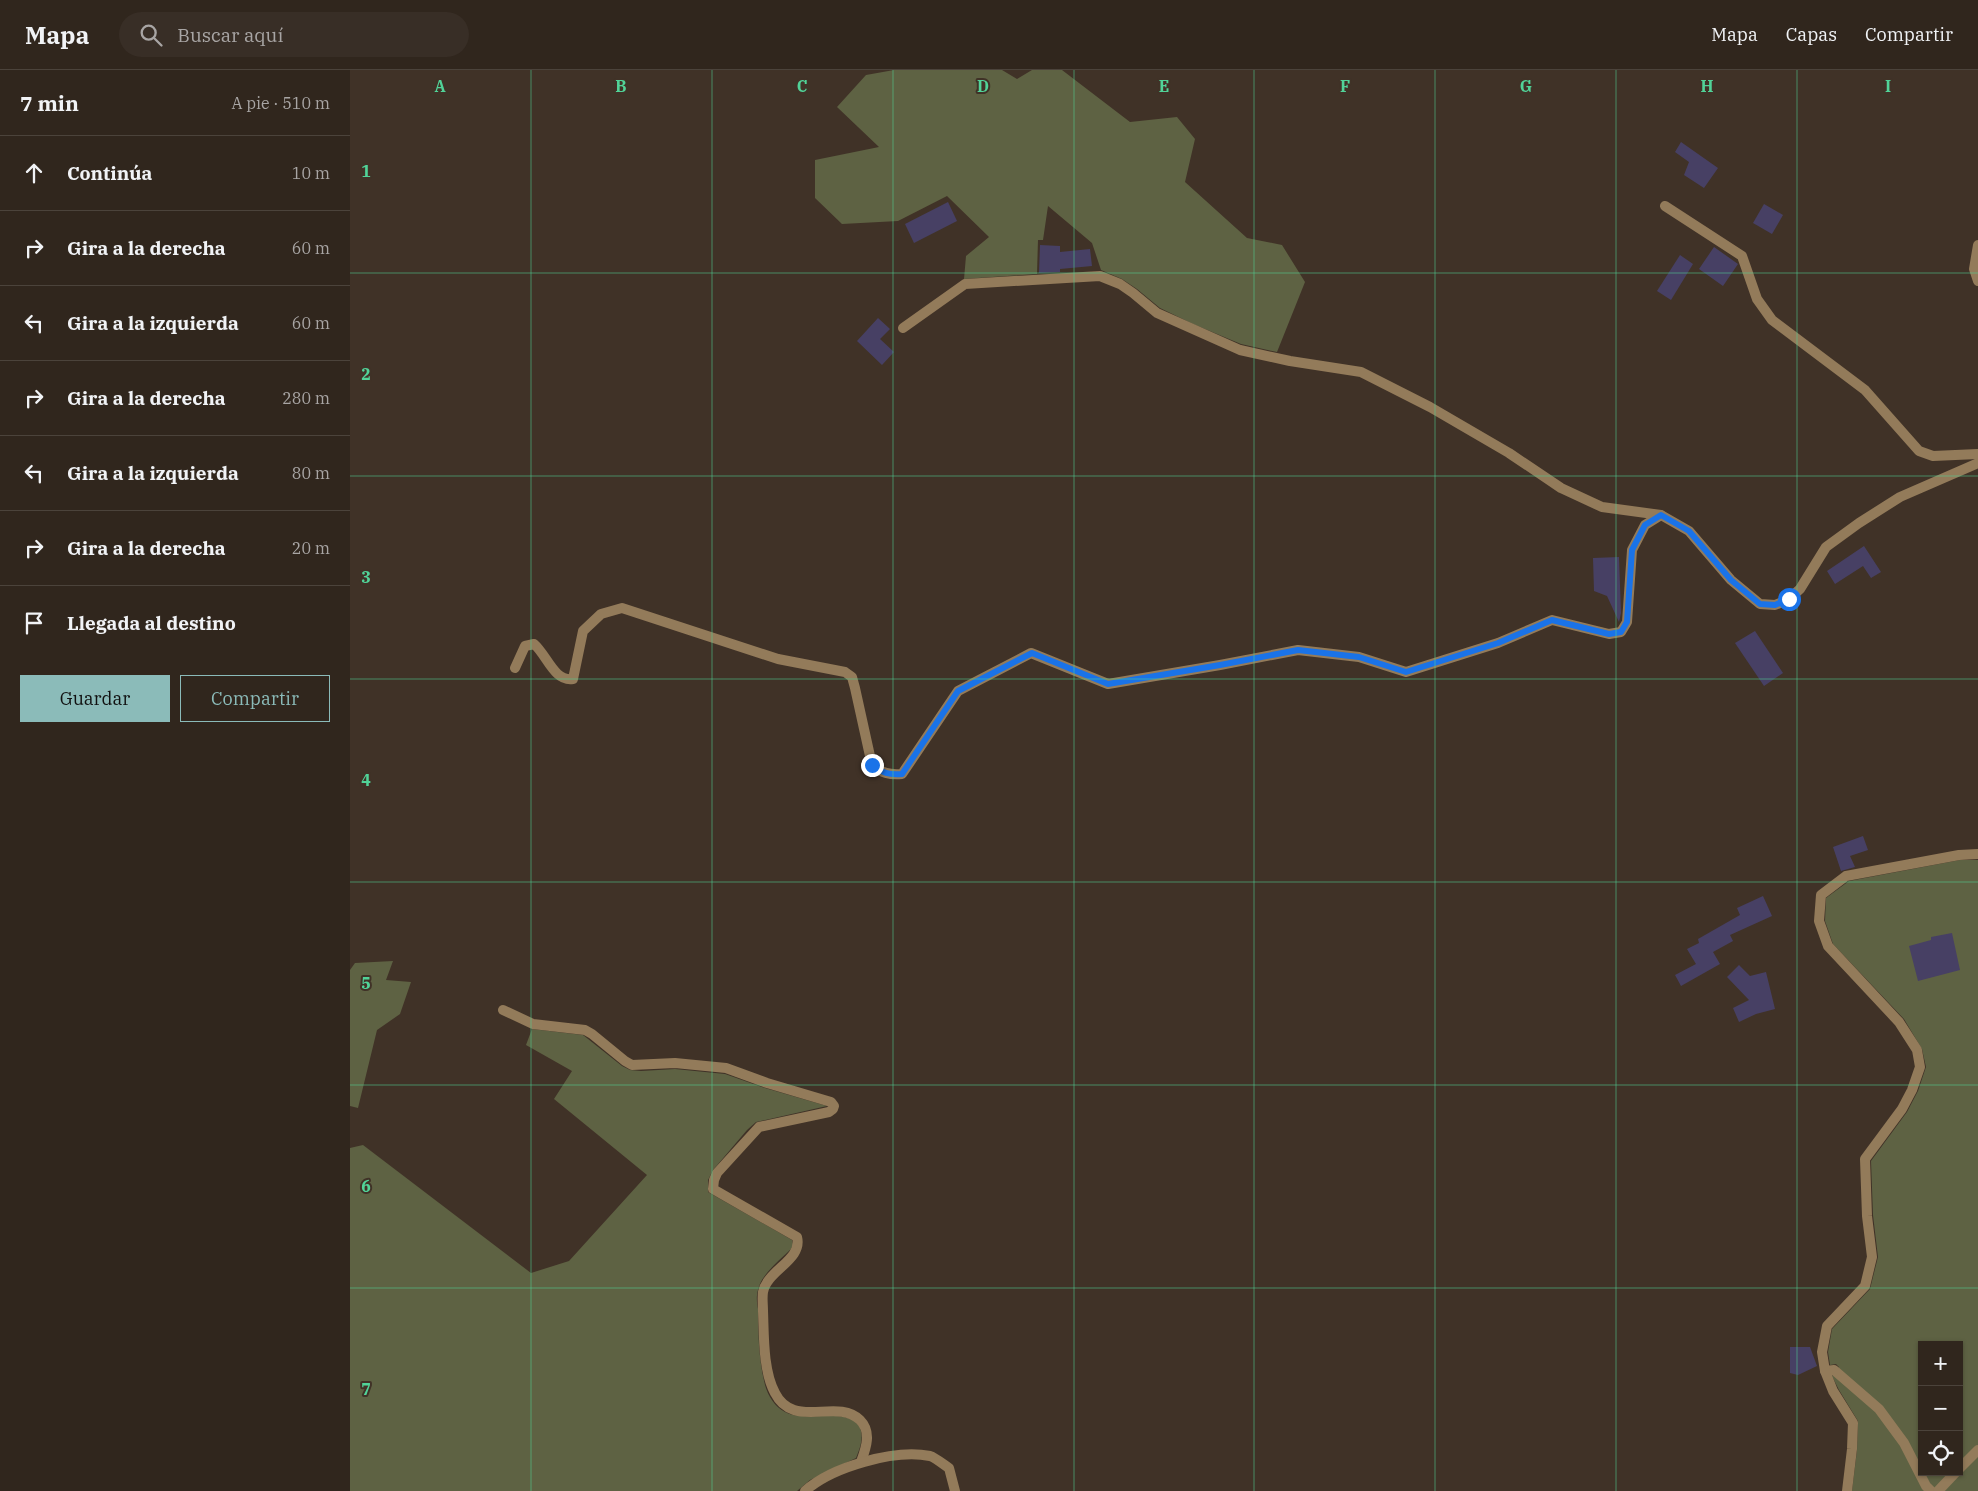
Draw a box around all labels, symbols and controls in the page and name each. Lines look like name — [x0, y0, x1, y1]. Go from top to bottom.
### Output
search box — [119, 12, 469, 57]
text: Mapa — [25, 19, 89, 51]
icon: search — [137, 21, 165, 49]
text: Buscar aquí — [177, 23, 283, 47]
text: Mapa — [1711, 23, 1758, 46]
text: Capas — [1786, 23, 1837, 46]
text: Compartir — [1865, 23, 1953, 46]
text: A — [434, 76, 446, 96]
text: B — [615, 76, 627, 96]
text: C — [797, 76, 807, 96]
text: D — [977, 76, 989, 96]
text: E — [1159, 76, 1169, 96]
text: F — [1340, 76, 1350, 96]
text: G — [1520, 76, 1532, 96]
text: H — [1701, 76, 1714, 96]
text: I — [1885, 76, 1891, 96]
text: 7 min — [20, 89, 79, 117]
text: A pie · 510 m — [232, 93, 330, 113]
icon: ahead — [20, 159, 48, 187]
text: Continúa — [67, 161, 152, 185]
text: 1 — [361, 161, 371, 181]
text: 10 m — [292, 163, 330, 183]
icon: right — [20, 234, 48, 262]
text: Gira a la derecha — [67, 236, 226, 260]
text: 60 m — [292, 238, 330, 258]
icon: left — [20, 309, 48, 337]
text: Gira a la izquierda — [67, 311, 239, 335]
text: 60 m — [292, 313, 330, 333]
text: 2 — [361, 364, 371, 384]
icon: right — [20, 384, 48, 412]
text: Gira a la derecha — [67, 386, 226, 410]
text: 280 m — [282, 388, 330, 408]
icon: left — [20, 459, 48, 487]
text: Gira a la izquierda — [67, 461, 239, 485]
text: 80 m — [292, 463, 330, 483]
icon: right — [20, 534, 48, 562]
text: Gira a la derecha — [67, 536, 226, 560]
text: 20 m — [292, 538, 330, 558]
text: 3 — [361, 567, 371, 587]
route start — [1778, 588, 1801, 611]
icon: arrive — [20, 609, 48, 637]
text: Llegada al destino — [67, 611, 236, 635]
button: Guardar — [20, 675, 170, 722]
button: Compartir — [180, 675, 330, 722]
route end — [861, 754, 884, 777]
text: 4 — [361, 770, 371, 790]
text: 5 — [361, 973, 371, 993]
text: 6 — [361, 1176, 371, 1196]
map controls — [1918, 1341, 1963, 1476]
button: + — [1918, 1341, 1963, 1386]
text: 7 — [361, 1379, 371, 1399]
button: − — [1918, 1386, 1963, 1431]
button: locate — [1918, 1431, 1963, 1476]

